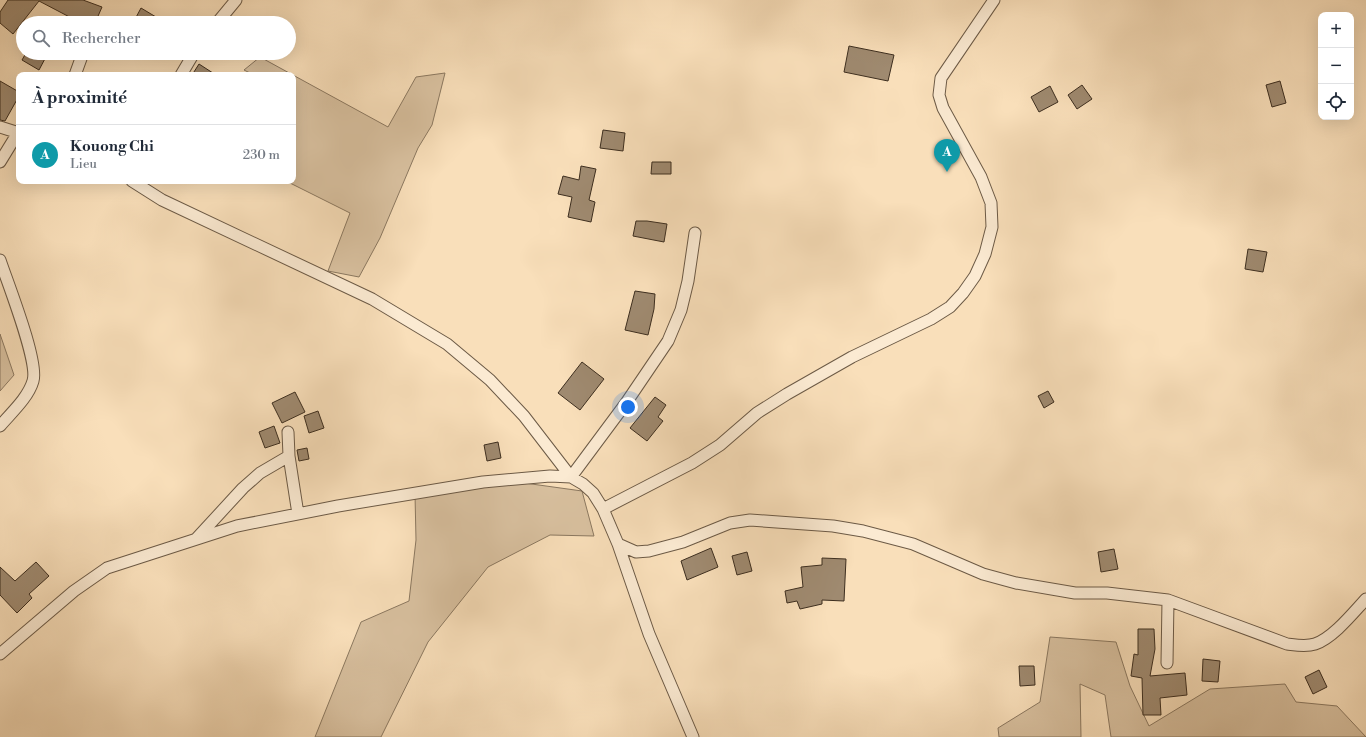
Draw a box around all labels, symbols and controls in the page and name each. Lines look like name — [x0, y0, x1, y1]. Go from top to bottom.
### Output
map controls — [1318, 12, 1354, 120]
button: + — [1318, 12, 1354, 48]
search box — [16, 16, 296, 60]
icon: search — [30, 27, 52, 49]
text: Rechercher — [62, 29, 141, 48]
button: − — [1318, 48, 1354, 84]
button: locate — [1318, 84, 1354, 120]
text: À proximité — [32, 87, 127, 109]
text: Kouong Chi — [70, 137, 154, 156]
pin: A — [934, 139, 960, 172]
text: A — [40, 147, 50, 163]
text: 230 m — [243, 147, 280, 163]
text: Lieu — [70, 156, 97, 172]
your location — [618, 397, 638, 417]

